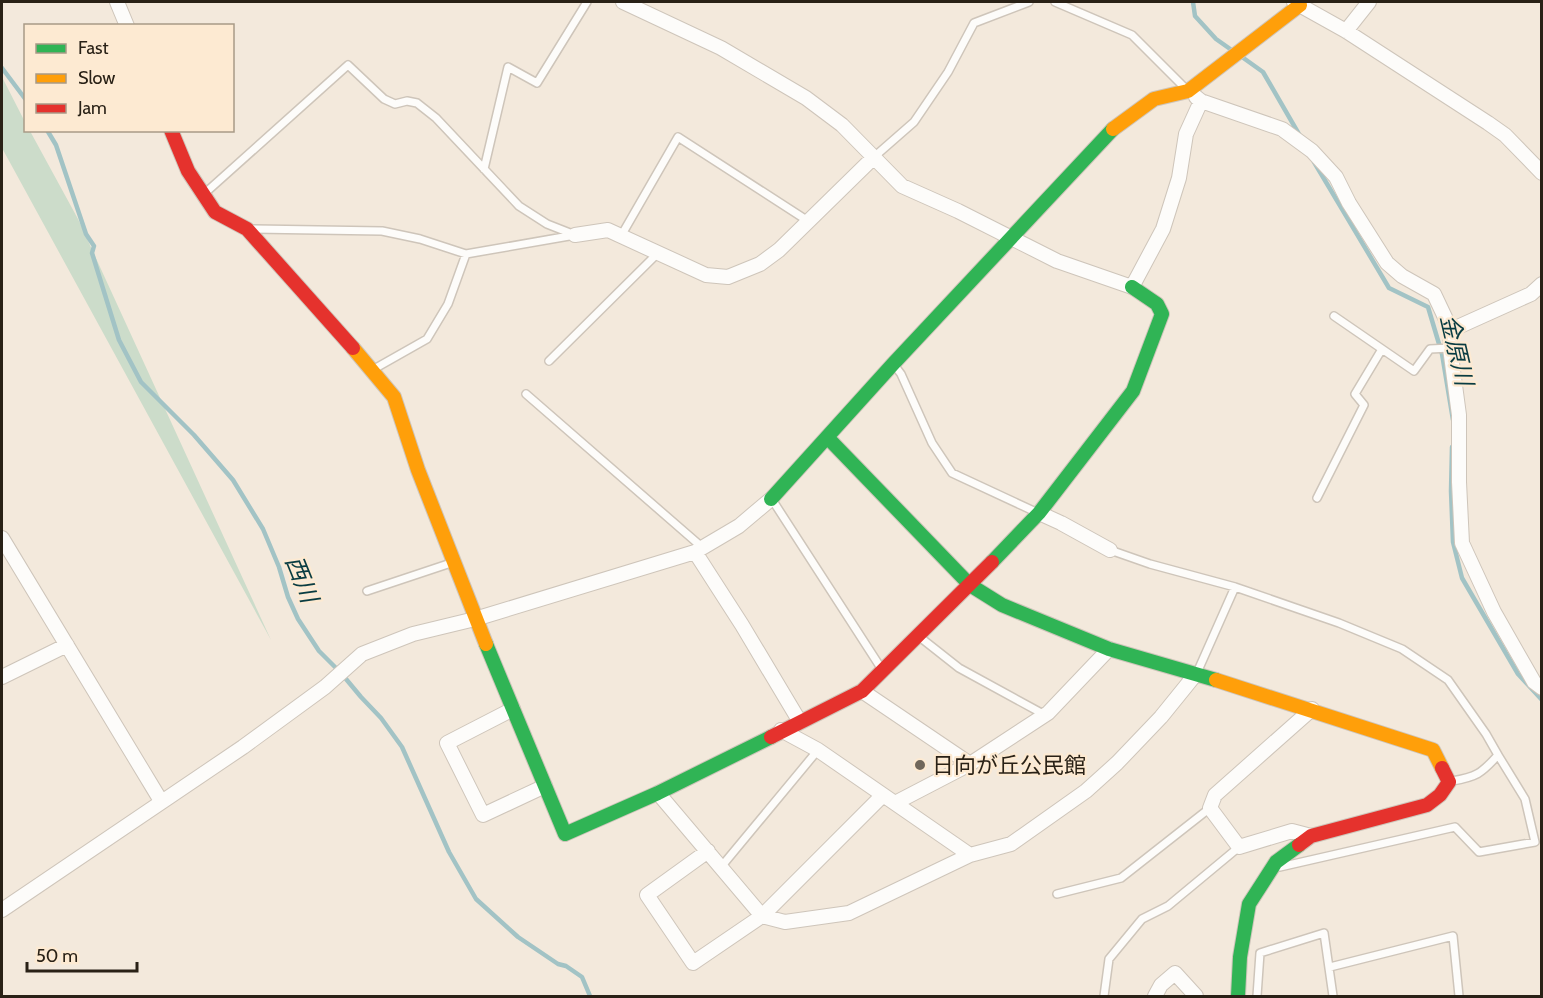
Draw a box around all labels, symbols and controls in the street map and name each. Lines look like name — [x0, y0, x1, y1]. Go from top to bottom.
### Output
legend — [24, 24, 234, 132]
text: Fast — [78, 37, 109, 59]
text: Slow — [78, 67, 115, 89]
text: Jam — [77, 97, 107, 119]
water label: 金原川 — [1435, 312, 1480, 391]
water label: 西川 — [280, 551, 326, 609]
place label: 日向が丘公民館 — [932, 752, 1086, 779]
marker: 日向が丘公民館 — [913, 758, 927, 772]
scale bar — [27, 935, 136, 973]
text: 50 m — [36, 945, 78, 967]

